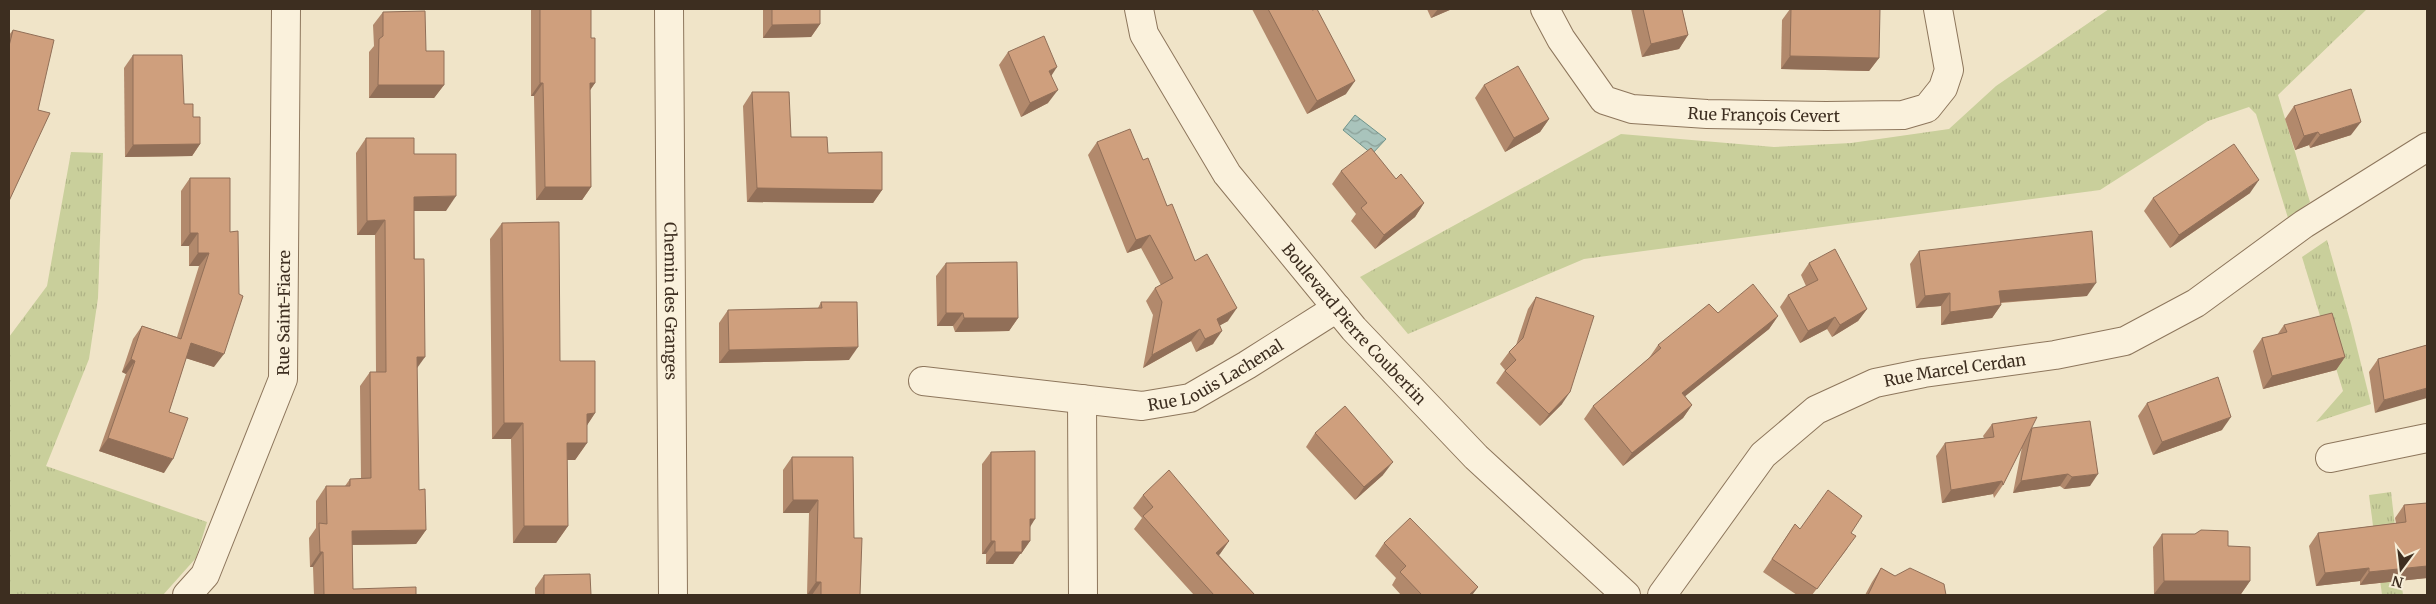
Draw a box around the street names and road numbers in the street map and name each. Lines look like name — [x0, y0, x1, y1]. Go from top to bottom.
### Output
street label: Rue François Cevert — [1687, 103, 1841, 126]
street label: Chemin des Granges — [660, 222, 682, 380]
street label: Boulevard Pierre Coubertin — [1278, 239, 1431, 409]
street label: Rue Saint-Fiacre — [273, 250, 294, 376]
street label: Rue Louis Lachenal — [1146, 335, 1287, 415]
street label: Rue Marcel Cerdan — [1882, 349, 2028, 391]

